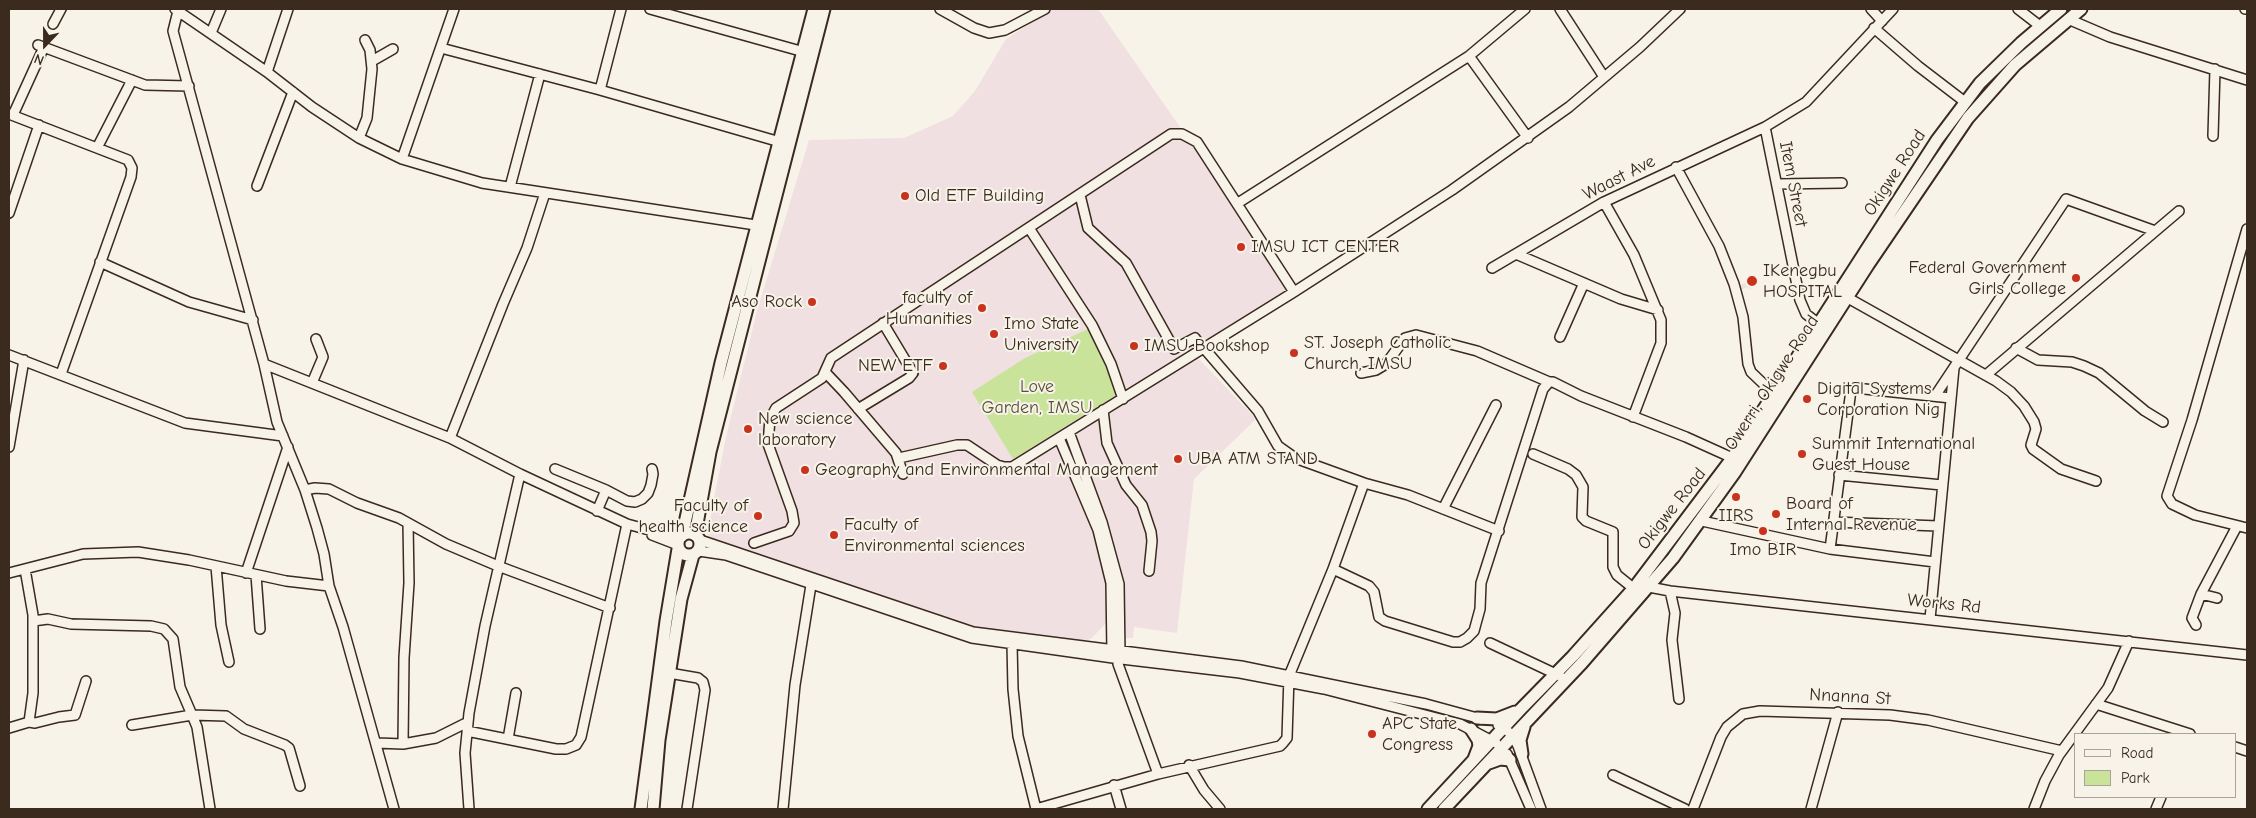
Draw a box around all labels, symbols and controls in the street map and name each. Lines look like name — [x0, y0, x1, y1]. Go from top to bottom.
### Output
north arrow — [20, 20, 70, 70]
text: N — [32, 50, 47, 69]
street label: Okigwe Road — [1859, 126, 1931, 220]
street label: Item Street — [1774, 139, 1812, 229]
street label: Waast Ave — [1579, 151, 1659, 205]
place label: Old ETF Building — [915, 185, 1044, 207]
marker: Old ETF Building — [899, 190, 911, 202]
place label: IMSU ICT CENTER — [1251, 236, 1399, 258]
marker: IMSU ICT CENTER — [1235, 241, 1247, 253]
place label: Federal Government Girls College — [1909, 257, 2066, 300]
place label: IKenegbu HOSPITAL — [1763, 260, 1842, 302]
marker: Federal Government Girls College — [2070, 272, 2082, 284]
marker: IKenegbu HOSPITAL — [1745, 274, 1759, 288]
place label: faculty of Humanities — [886, 287, 972, 330]
place label: Aso Rock — [731, 291, 802, 313]
marker: Aso Rock — [806, 296, 818, 308]
marker: faculty of Humanities — [976, 302, 988, 314]
street label: Owerri, Okigwe Road — [1720, 311, 1824, 455]
place label: Imo State University — [1004, 313, 1079, 356]
marker: Imo State University — [988, 328, 1000, 340]
place label: ST. Joseph Catholic Church, IMSU — [1304, 332, 1451, 374]
place label: IMSU Bookshop — [1144, 335, 1270, 357]
marker: IMSU Bookshop — [1128, 340, 1140, 352]
marker: ST. Joseph Catholic Church, IMSU — [1288, 347, 1300, 359]
place label: NEW ETF — [858, 355, 933, 377]
marker: NEW ETF — [937, 360, 949, 372]
park label: Love Garden, IMSU — [982, 376, 1092, 418]
place label: Digital Systems Corporation Nig — [1817, 378, 1940, 420]
marker: Digital Systems Corporation Nig — [1801, 393, 1813, 405]
place label: New science laboratory — [758, 408, 852, 450]
marker: New science laboratory — [742, 423, 754, 435]
place label: Summit International Guest House — [1812, 433, 1975, 476]
place label: UBA ATM STAND — [1188, 448, 1318, 470]
marker: Summit International Guest House — [1796, 448, 1808, 460]
marker: UBA ATM STAND — [1172, 453, 1184, 465]
place label: Geography and Environmental Management — [815, 459, 1158, 481]
marker: Geography and Environmental Management — [799, 464, 811, 476]
street label: Okigwe Road — [1633, 464, 1711, 554]
marker: IIRS — [1730, 491, 1742, 503]
place label: Board of Internal Revenue — [1786, 493, 1917, 536]
place label: Faculty of health science — [638, 495, 748, 538]
place label: IIRS — [1719, 505, 1753, 527]
marker: Board of Internal Revenue — [1770, 508, 1782, 520]
marker: Faculty of health science — [752, 510, 764, 522]
place label: Faculty of Environmental sciences — [844, 514, 1025, 556]
marker: Imo BIR — [1757, 525, 1769, 537]
marker: Faculty of Environmental sciences — [828, 529, 840, 541]
place label: Imo BIR — [1730, 539, 1796, 561]
street label: Works Rd — [1906, 589, 1982, 619]
street label: Nnanna St — [1809, 684, 1891, 710]
place label: APC State Congress — [1382, 713, 1457, 756]
marker: APC State Congress — [1366, 728, 1378, 740]
legend — [2074, 733, 2236, 798]
text: Road — [2121, 744, 2153, 762]
text: Park — [2121, 769, 2150, 787]

